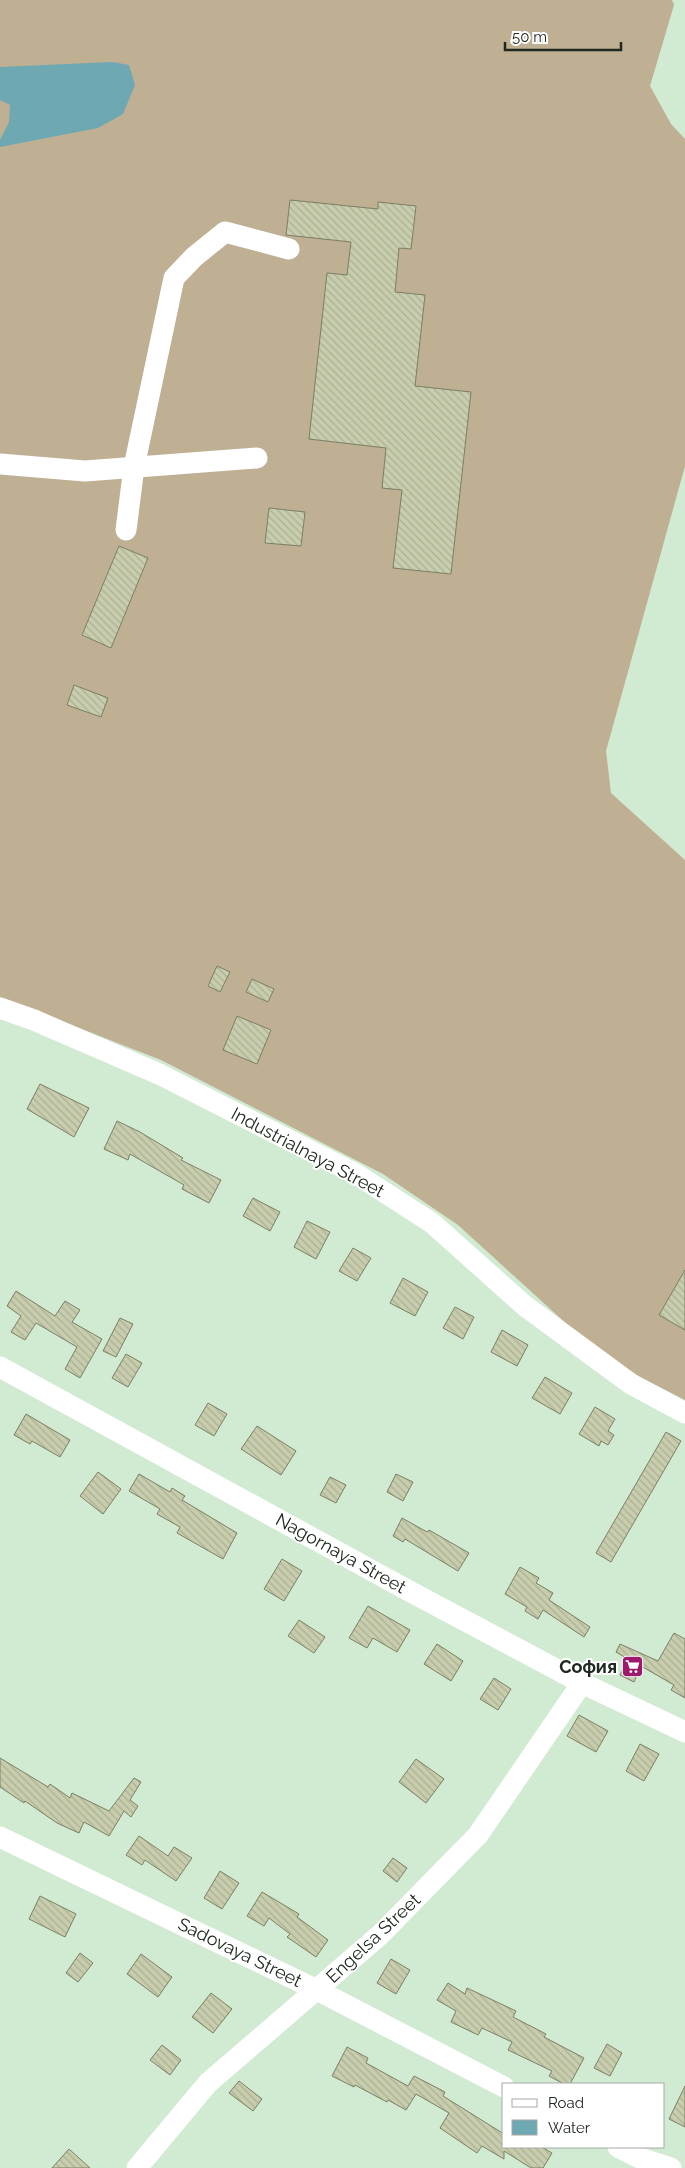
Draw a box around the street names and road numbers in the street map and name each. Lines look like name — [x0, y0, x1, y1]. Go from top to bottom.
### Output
street label: Industrialnaya Street — [228, 1103, 388, 1201]
street label: Nagornaya Street — [272, 1509, 410, 1597]
street label: Engelsa Street — [322, 1889, 424, 1987]
street label: Sadovaya Street — [175, 1913, 305, 1991]

